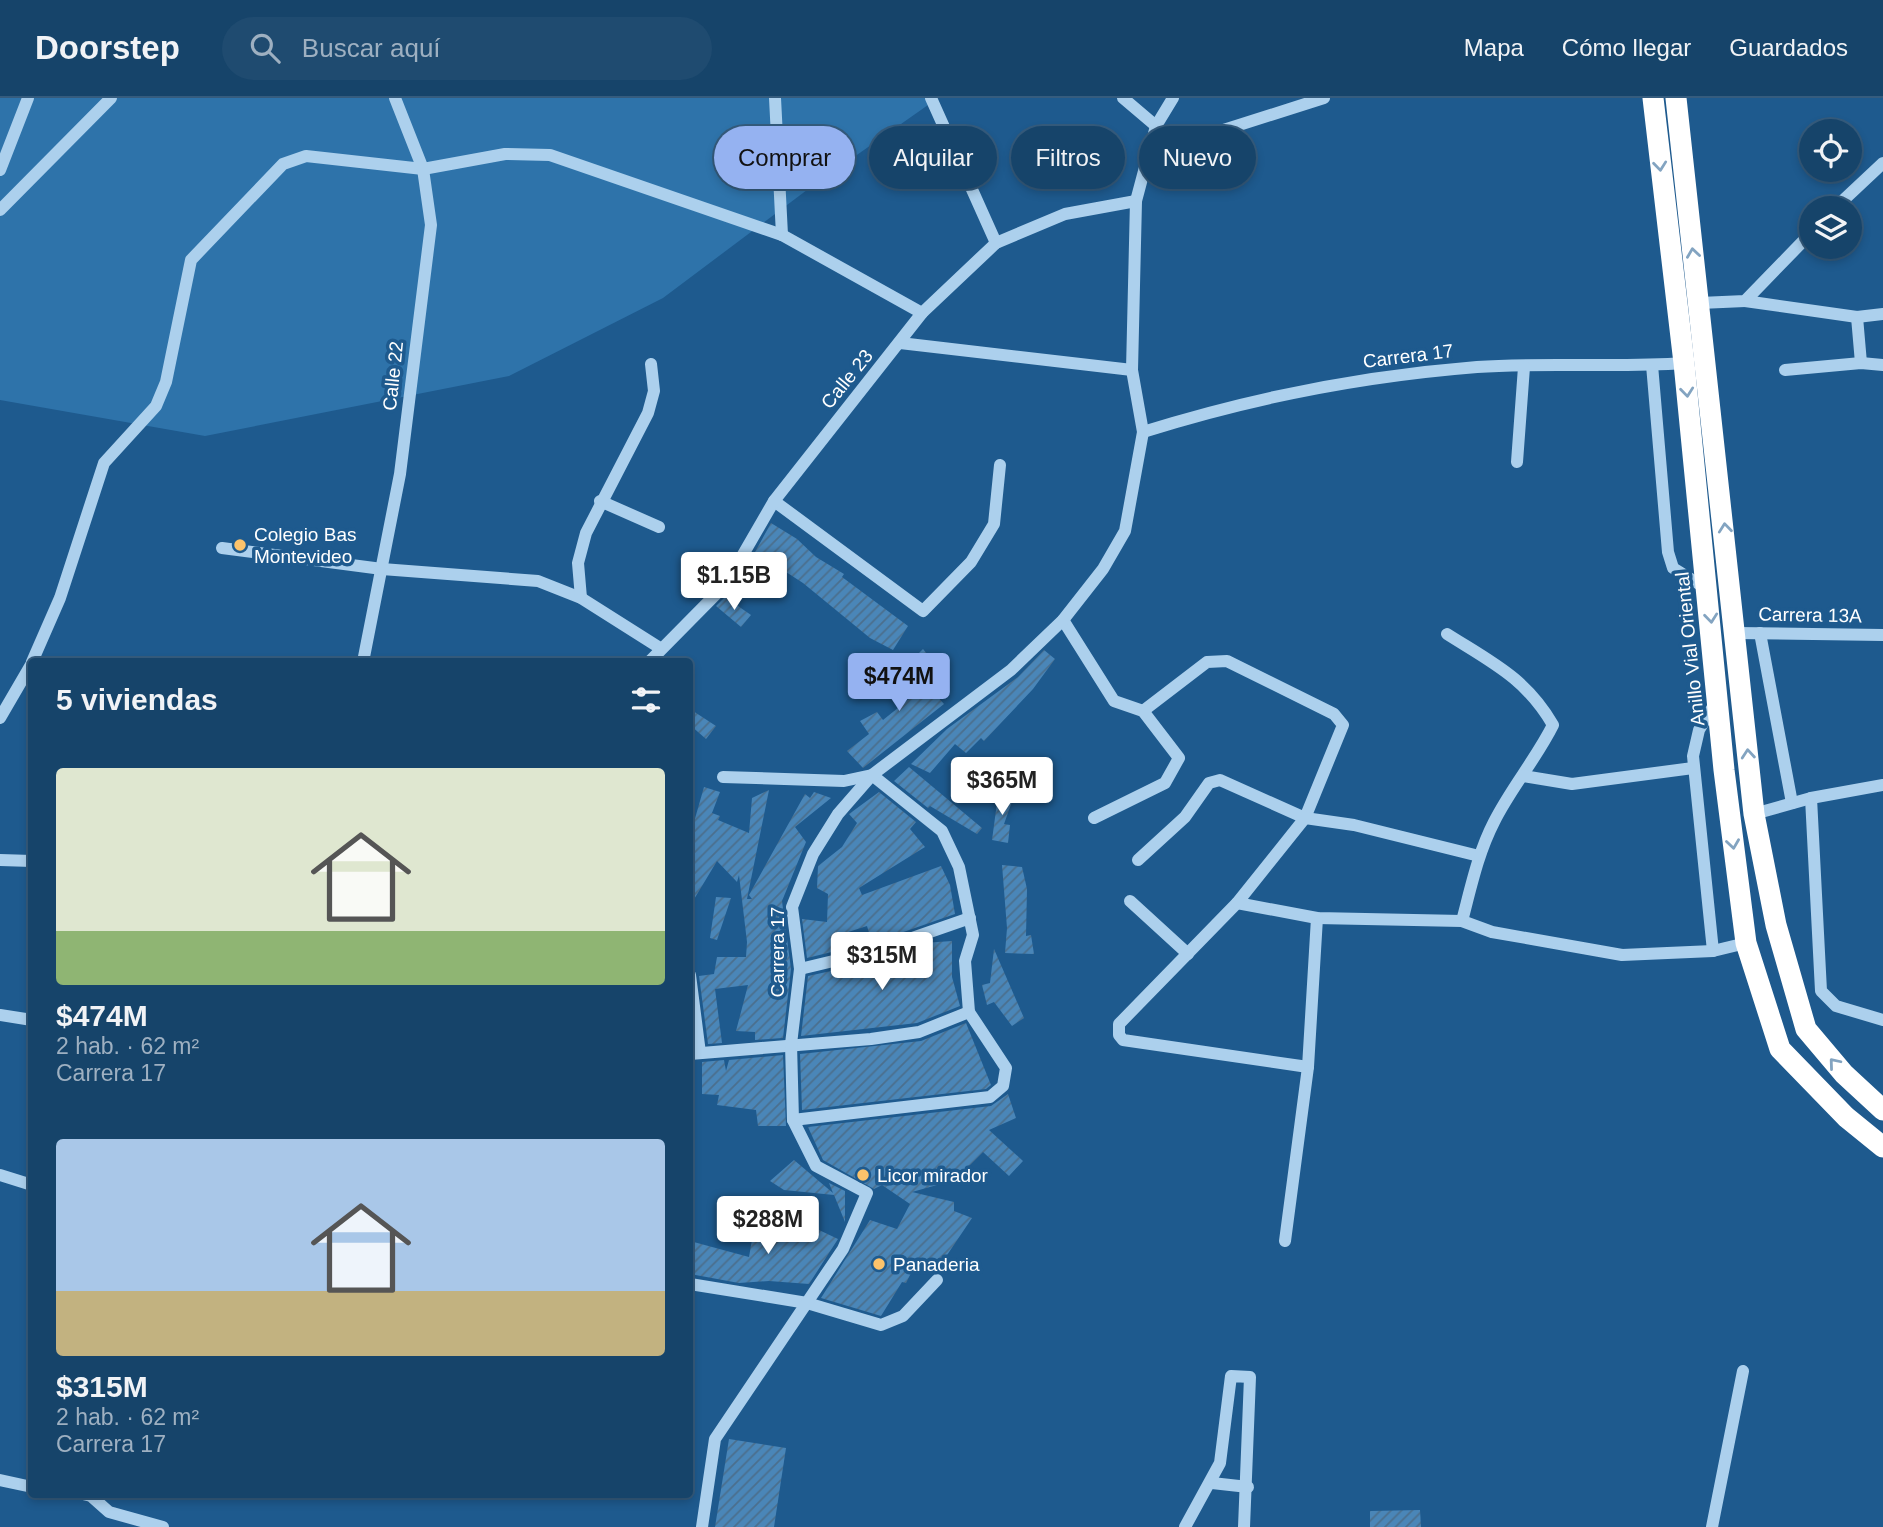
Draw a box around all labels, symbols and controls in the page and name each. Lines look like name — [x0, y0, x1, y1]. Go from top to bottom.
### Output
search box — [222, 17, 712, 80]
text: Doorstep — [35, 29, 180, 66]
icon: search — [246, 29, 284, 67]
text: Buscar aquí — [302, 33, 441, 63]
text: Mapa — [1464, 34, 1524, 61]
text: Cómo llegar — [1562, 34, 1691, 61]
text: Guardados — [1729, 34, 1848, 61]
map controls — [1799, 119, 1862, 259]
button: locate — [1799, 119, 1862, 182]
chip: Comprar — [714, 126, 855, 189]
chip: Alquilar — [869, 126, 997, 189]
chip: Filtros — [1011, 126, 1125, 189]
chip: Nuevo — [1139, 126, 1256, 189]
one-way arrow — [1652, 161, 1667, 172]
button: layers — [1799, 196, 1862, 259]
one-way arrow — [1686, 247, 1701, 259]
street label: Calle 22 — [379, 340, 407, 412]
street label: Carrera 17 — [1362, 340, 1454, 372]
street label: Calle 23 — [817, 345, 877, 413]
one-way arrow — [1679, 387, 1694, 398]
one-way arrow — [1718, 522, 1733, 533]
place label: Colegio Bas Montevideo — [254, 524, 356, 567]
marker: Colegio Bas Montevideo — [232, 537, 248, 553]
pin: $1.15B — [677, 552, 791, 612]
text: $1.15B — [697, 562, 771, 588]
street label: Anillo Vial Oriental — [1671, 571, 1709, 727]
street label: Carrera 13A — [1758, 604, 1862, 626]
one-way arrow — [1703, 612, 1718, 624]
pin: $474M — [850, 654, 948, 713]
text: $474M — [864, 663, 934, 689]
icon: filters — [627, 681, 665, 719]
text: 5 viviendas — [56, 683, 218, 716]
one-way arrow — [1741, 748, 1756, 759]
pin: $365M — [953, 758, 1051, 817]
text: $365M — [967, 767, 1037, 793]
icon: home — [298, 814, 424, 940]
one-way arrow — [1725, 839, 1740, 850]
street label: Carrera 17 — [767, 907, 788, 997]
pin: $315M — [833, 932, 931, 992]
text: $315M — [847, 942, 917, 968]
text: $474M — [56, 999, 148, 1032]
text: 2 hab. · 62 m² — [56, 1033, 199, 1059]
one-way arrow — [1830, 1058, 1842, 1071]
text: Carrera 17 — [56, 1060, 166, 1086]
place label: Licor mirador — [877, 1165, 989, 1186]
marker: Licor mirador — [855, 1167, 871, 1183]
icon: home — [298, 1185, 424, 1311]
pin: $288M — [719, 1196, 817, 1256]
text: $288M — [733, 1206, 803, 1232]
place label: Panaderia — [893, 1254, 980, 1275]
marker: Panaderia — [871, 1256, 887, 1272]
text: $315M — [56, 1370, 148, 1403]
text: 2 hab. · 62 m² — [56, 1404, 199, 1430]
text: Carrera 17 — [56, 1431, 166, 1457]

